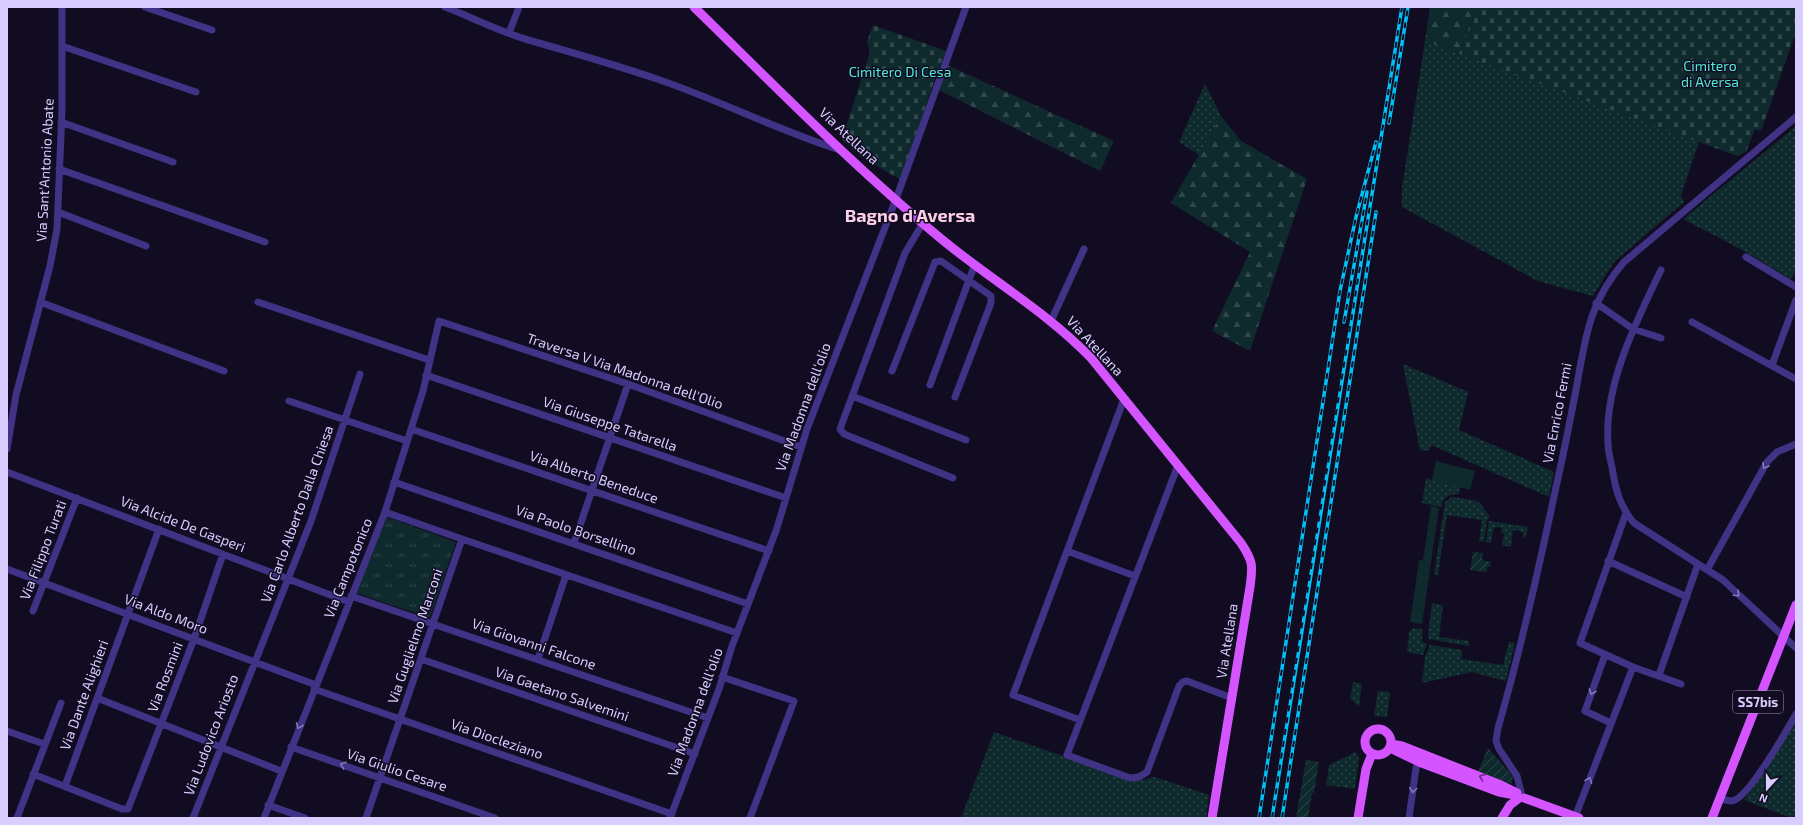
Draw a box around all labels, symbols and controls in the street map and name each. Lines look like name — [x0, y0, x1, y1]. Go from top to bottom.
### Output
park label: Cimitero di Aversa — [1681, 57, 1739, 90]
park label: Cimitero Di Cesa — [849, 63, 951, 80]
street label: Via Sant'Antonio Abate — [32, 98, 57, 242]
street label: Via Atellana — [816, 104, 883, 168]
district label: Bagno d'Aversa — [845, 204, 975, 226]
street label: Via Atellana — [1063, 312, 1127, 379]
street label: Traversa V Via Madonna dell'Olio — [525, 329, 726, 412]
street label: Via Madonna dell'olio — [771, 340, 834, 473]
street label: Via Enrico Fermi — [1538, 361, 1575, 465]
street label: Via Giuseppe Tatarella — [541, 393, 679, 454]
street label: Via Carlo Alberto Dalla Chiesa — [256, 423, 337, 605]
street label: Via Alberto Beneduce — [528, 447, 661, 507]
one-way arrow — [1763, 462, 1770, 469]
street label: Via Alcide De Gasperi — [118, 492, 248, 555]
street label: Via Filippo Turati — [16, 498, 69, 602]
street label: Via Paolo Borsellino — [514, 501, 639, 558]
street label: Via Campotonico — [320, 515, 375, 620]
street label: Via Guglielmo Marconi — [383, 566, 446, 706]
one-way arrow — [1732, 589, 1740, 597]
street label: Via Aldo Moro — [122, 590, 210, 637]
street label: Via Atellana — [1212, 602, 1241, 680]
street label: Via Giovanni Falcone — [470, 614, 599, 673]
street label: Via Dante Alighieri — [56, 637, 111, 752]
street label: Via Rosmini — [143, 639, 186, 714]
street label: Via Madonna dell'olio — [663, 645, 726, 778]
street label: Via Gaetano Salvemini — [493, 663, 631, 724]
street label: Via Ludovico Ariosto — [180, 672, 241, 798]
one-way arrow — [1588, 688, 1597, 695]
road number: SS7bis — [1733, 691, 1783, 713]
street label: Via Diocleziano — [449, 715, 546, 762]
one-way arrow — [296, 722, 304, 729]
street label: Via Giulio Cesare — [345, 744, 450, 795]
one-way arrow — [340, 761, 347, 770]
north arrow — [1747, 769, 1787, 809]
one-way arrow — [1478, 774, 1485, 782]
one-way arrow — [1585, 777, 1593, 784]
one-way arrow — [1409, 787, 1418, 793]
text: N — [1757, 791, 1769, 806]

